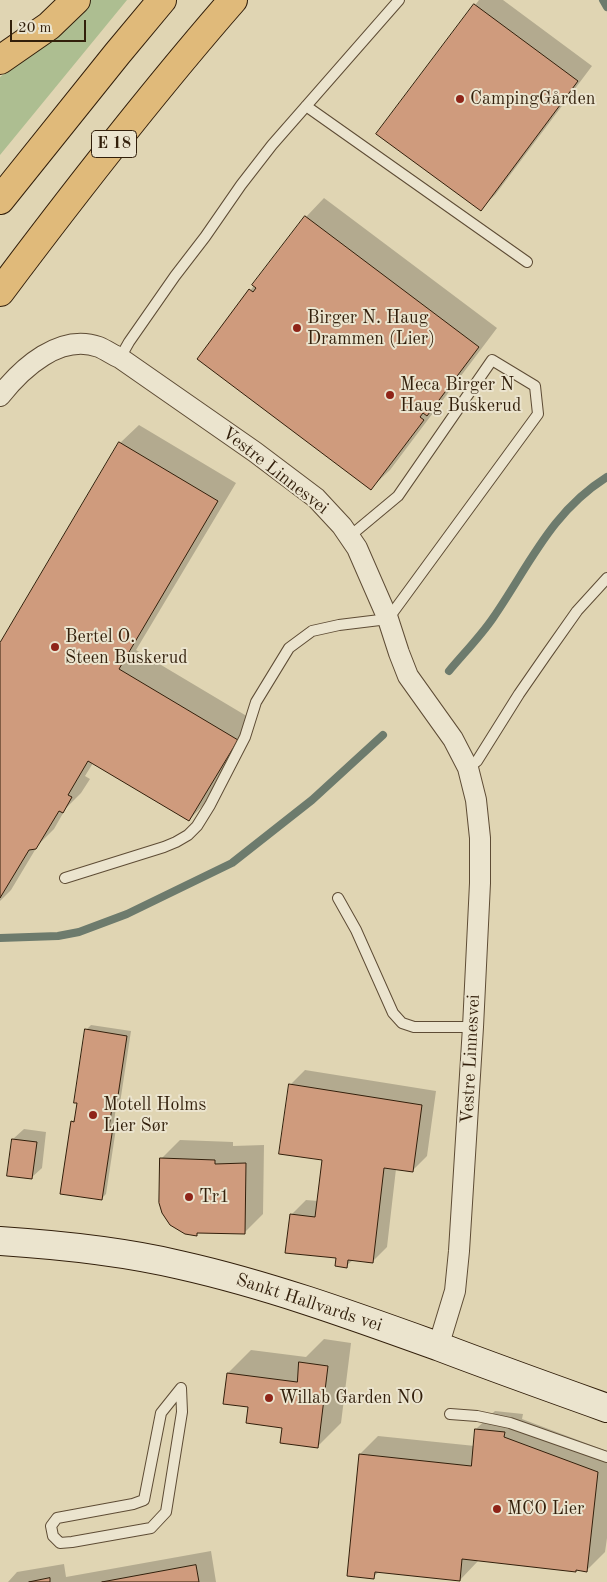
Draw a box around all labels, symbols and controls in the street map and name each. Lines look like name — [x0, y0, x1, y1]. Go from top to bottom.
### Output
scale bar — [12, 10, 89, 42]
text: 20 m — [18, 21, 52, 36]
place label: CampingGården — [470, 88, 595, 110]
marker: CampingGården — [454, 93, 466, 105]
road number: E 18 — [92, 130, 136, 158]
place label: Birger N. Haug Drammen (Lier) — [307, 307, 435, 350]
marker: Birger N. Haug Drammen (Lier) — [291, 322, 303, 334]
place label: Meca Birger N Haug Buskerud — [400, 374, 521, 416]
marker: Meca Birger N Haug Buskerud — [384, 389, 396, 401]
street label: Vestre Linnesvei — [217, 423, 333, 519]
place label: Bertel O. Steen Buskerud — [65, 626, 188, 669]
marker: Bertel O. Steen Buskerud — [49, 641, 61, 653]
street label: Vestre Linnesvei — [457, 994, 485, 1124]
place label: Motell Holms Lier Sør — [103, 1094, 206, 1136]
marker: Motell Holms Lier Sør — [87, 1109, 99, 1121]
place label: Tr1 — [199, 1186, 230, 1208]
marker: Tr1 — [183, 1191, 195, 1203]
street label: Sankt Hallvards vei — [233, 1269, 385, 1337]
place label: Willab Garden NO — [279, 1387, 423, 1409]
marker: Willab Garden NO — [263, 1392, 275, 1404]
place label: MCO Lier — [507, 1498, 584, 1520]
marker: MCO Lier — [491, 1503, 503, 1515]

